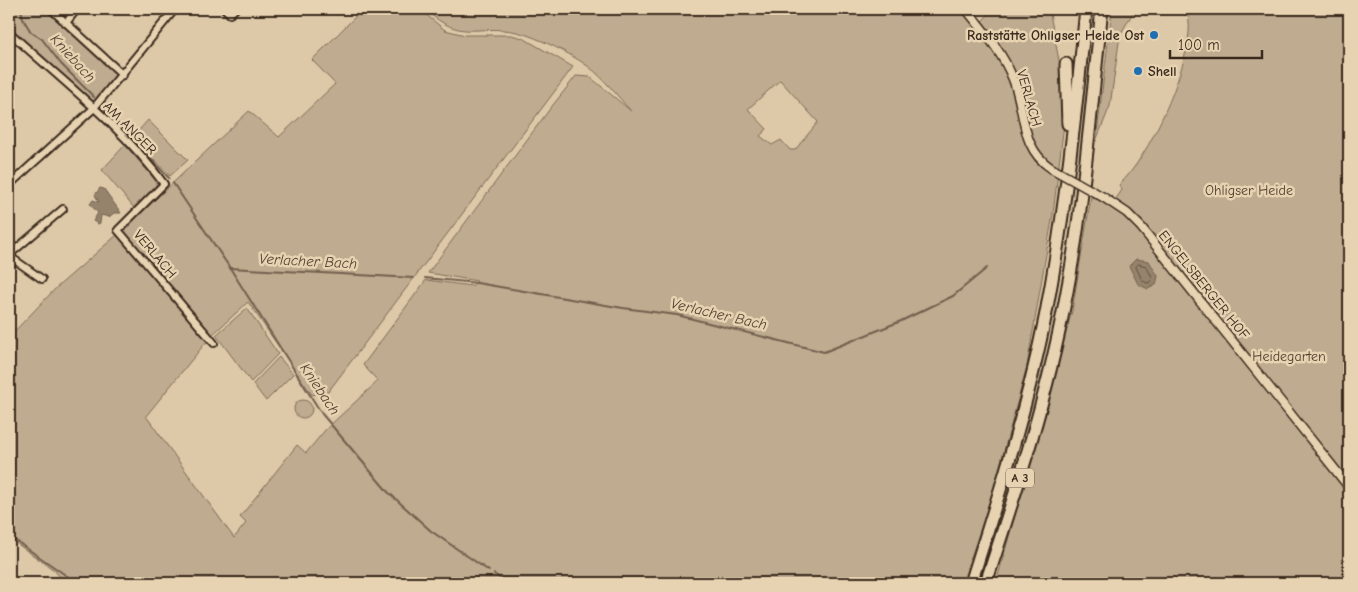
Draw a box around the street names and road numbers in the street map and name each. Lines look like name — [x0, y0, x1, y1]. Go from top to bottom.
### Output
street label: VERLACH — [1013, 68, 1045, 128]
street label: AM ANGER — [100, 98, 160, 158]
street label: VERLACH — [130, 226, 180, 282]
street label: ENGELSBERGER HOF — [1155, 227, 1253, 343]
road number: A 3 — [1006, 468, 1034, 488]

